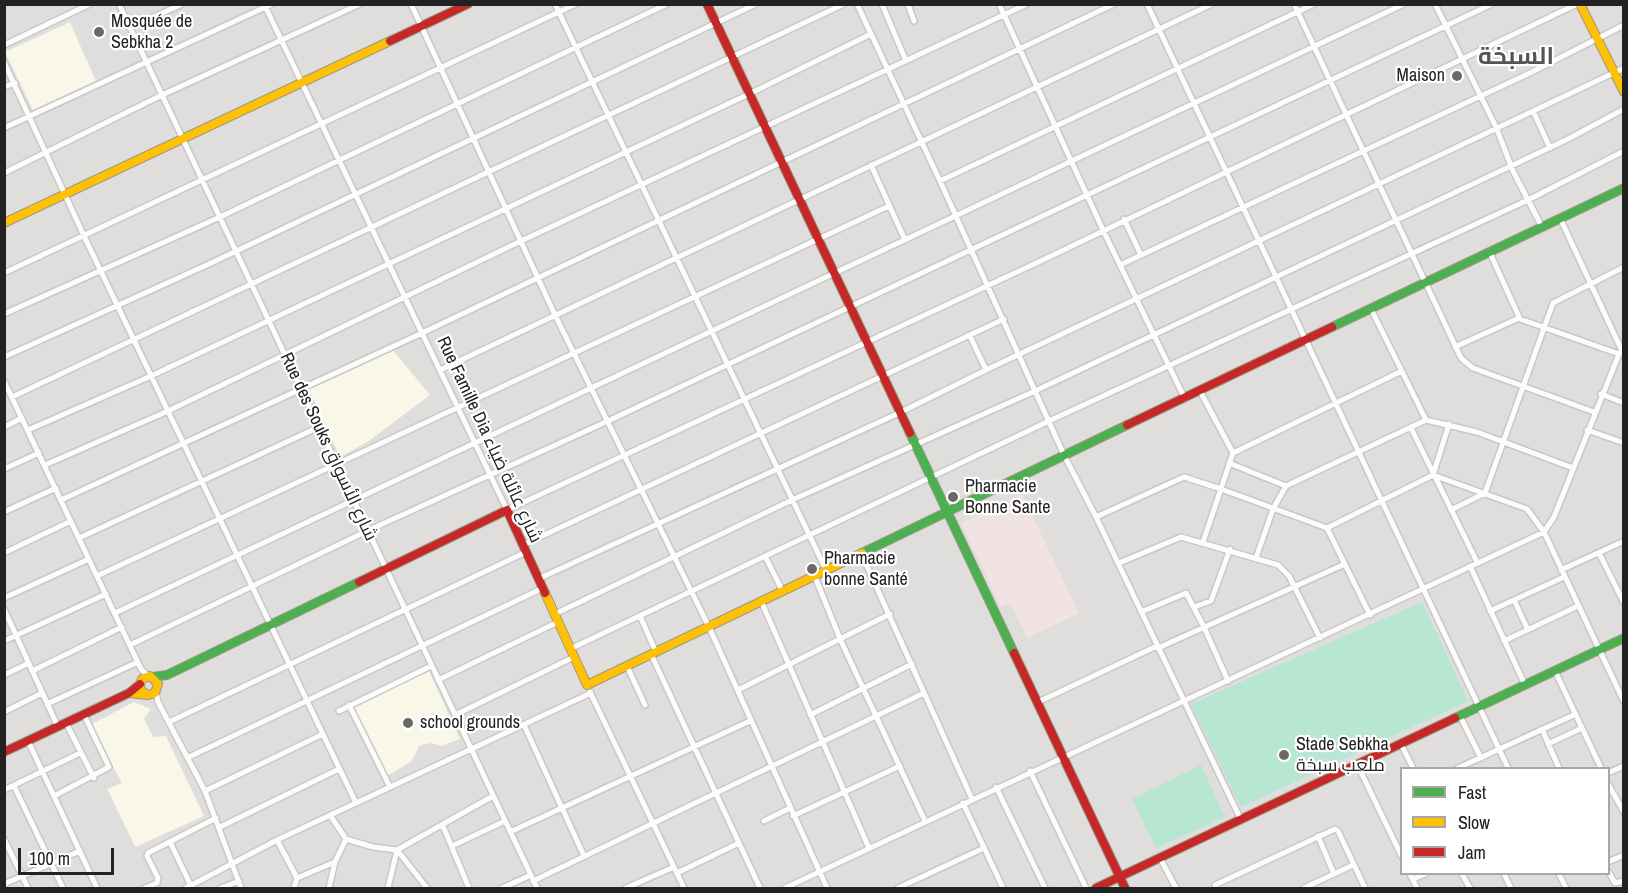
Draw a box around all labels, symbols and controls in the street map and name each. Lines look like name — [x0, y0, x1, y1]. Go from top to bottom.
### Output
place label: Mosquée de Sebkha 2 — [111, 11, 192, 54]
marker: Mosquée de Sebkha 2 — [92, 25, 106, 39]
district label: السبخة — [1478, 44, 1554, 72]
place label: Maison — [1397, 65, 1445, 87]
marker: Maison — [1450, 69, 1464, 83]
street label: Rue Famille Dia شارع عائلة ضياء — [432, 334, 546, 546]
street label: Rue des Souks شارع الأسواق — [275, 349, 381, 545]
place label: Pharmacie Bonne Sante — [965, 476, 1050, 518]
marker: Pharmacie Bonne Sante — [946, 490, 960, 504]
place label: Pharmacie bonne Santé — [824, 548, 908, 590]
marker: Pharmacie bonne Santé — [805, 562, 819, 576]
place label: school grounds — [420, 712, 520, 734]
marker: school grounds — [401, 716, 415, 730]
place label: Stade Sebkha ملعب سبخة — [1296, 734, 1389, 777]
marker: Stade Sebkha ملعب سبخة — [1277, 748, 1291, 762]
legend — [1400, 767, 1610, 875]
text: Fast — [1458, 780, 1486, 805]
text: Slow — [1458, 810, 1490, 835]
scale bar — [21, 836, 117, 874]
text: Jam — [1458, 840, 1486, 865]
text: 100 m — [29, 846, 70, 871]

